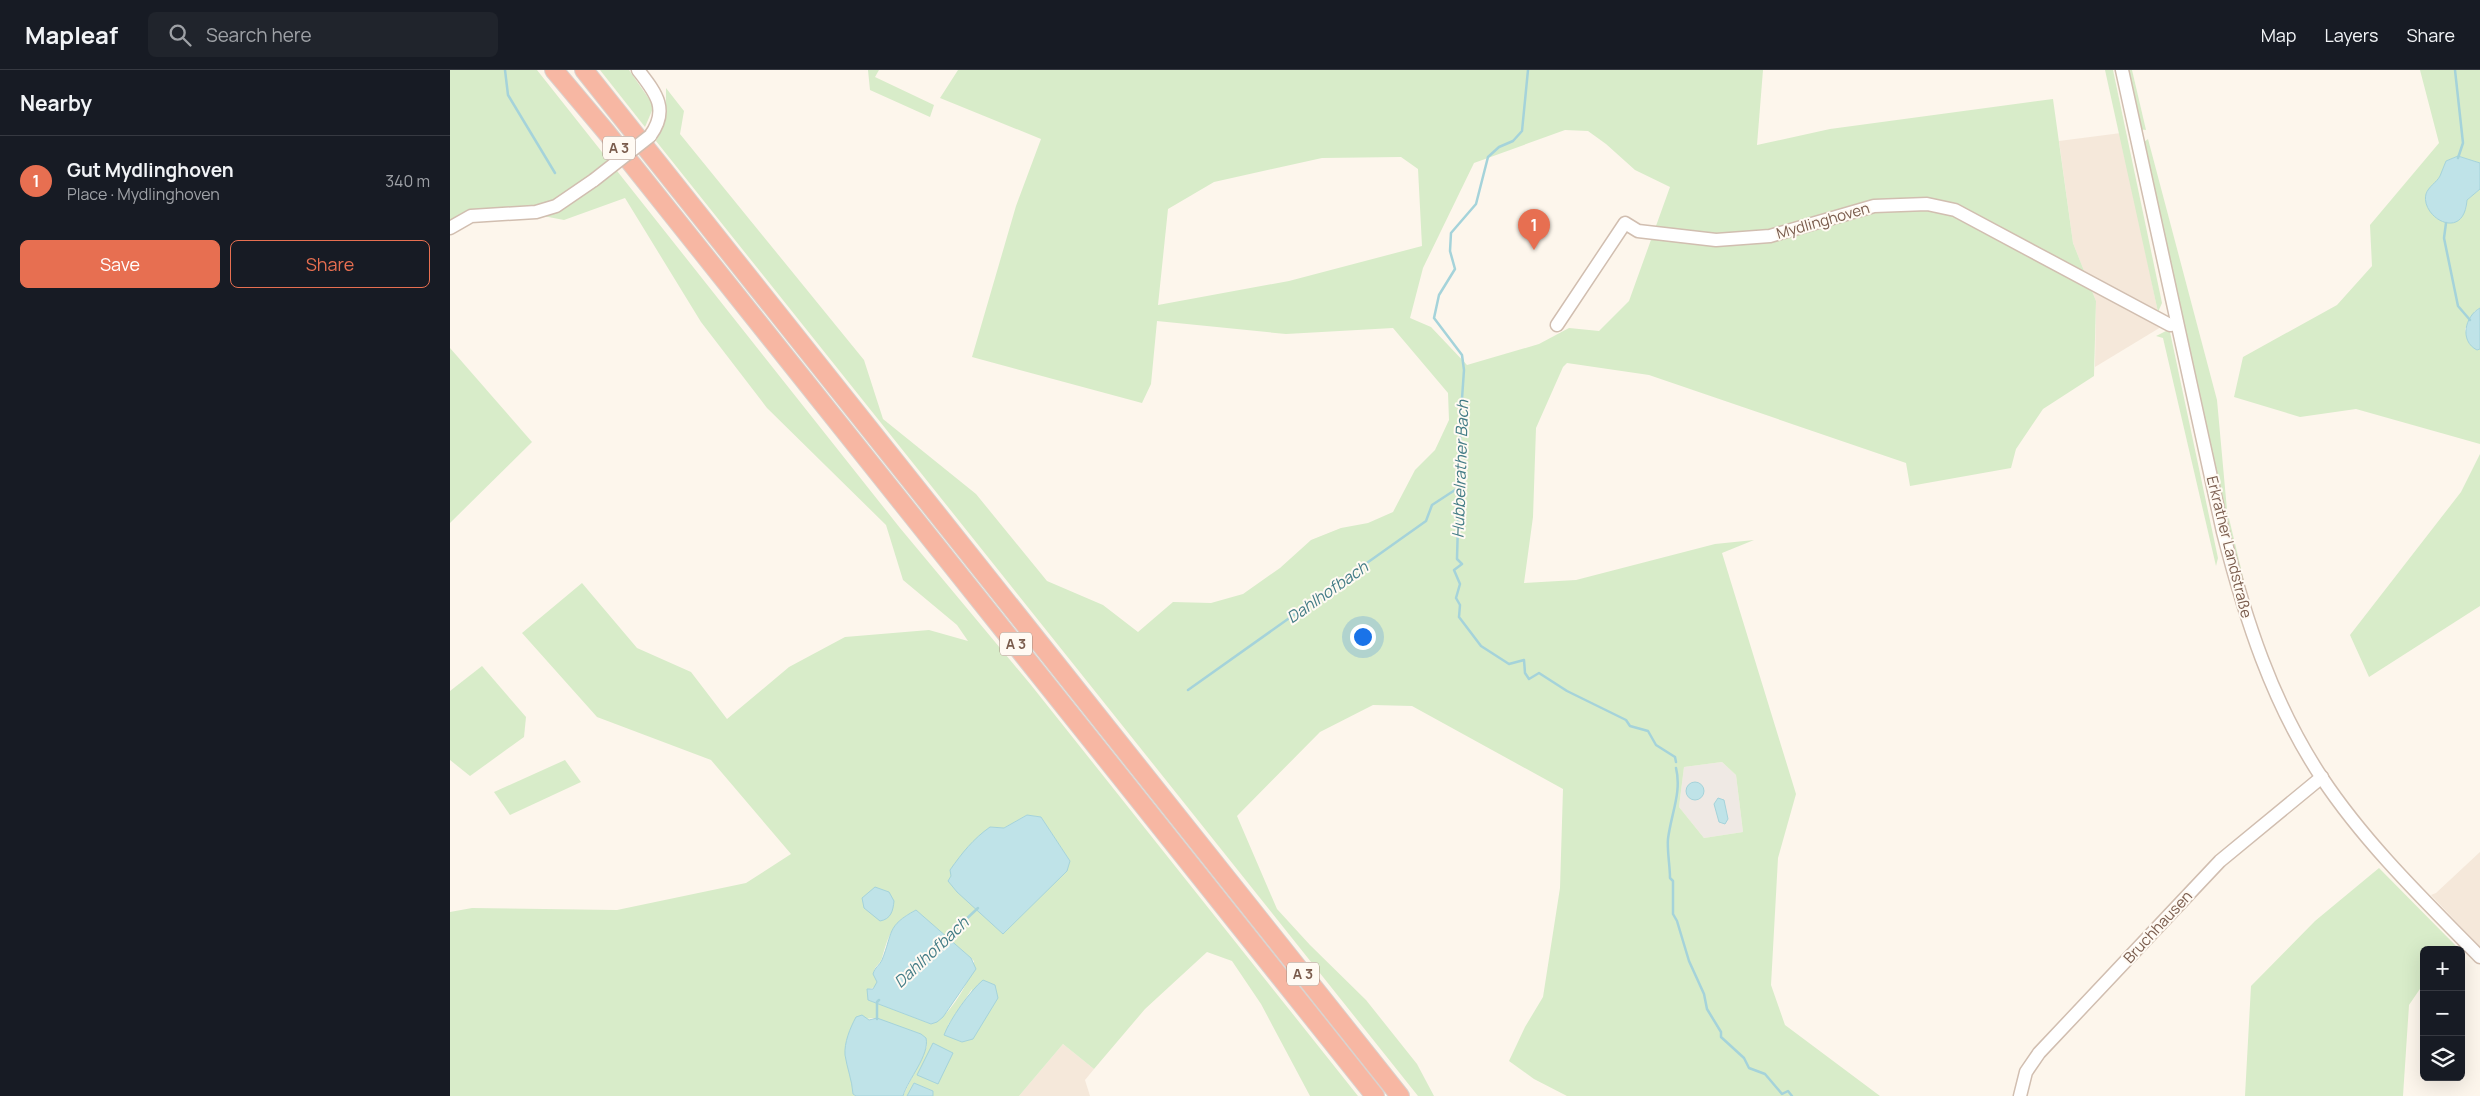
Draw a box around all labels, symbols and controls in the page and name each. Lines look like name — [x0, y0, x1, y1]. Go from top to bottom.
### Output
search box — [148, 12, 498, 57]
text: Mapleaf — [25, 18, 118, 51]
icon: search — [166, 21, 194, 49]
text: Search here — [206, 22, 312, 48]
text: Map — [2261, 23, 2296, 47]
text: Layers — [2324, 23, 2378, 47]
text: Share — [2406, 23, 2455, 47]
text: Nearby — [20, 89, 92, 117]
road number: A 3 — [603, 136, 635, 160]
text: Gut Mydlinghoven — [67, 157, 234, 183]
text: 1 — [32, 170, 40, 192]
text: 340 m — [385, 170, 430, 192]
text: Place · Mydlinghoven — [67, 183, 220, 205]
street label: Mydlinghoven — [1774, 197, 1872, 244]
pin: 1 — [1518, 209, 1550, 250]
button: Save — [20, 240, 220, 288]
button: Share — [230, 240, 430, 288]
water label: Hubbelrather Bach — [1447, 399, 1473, 538]
street label: Erkrather Landstraße — [2202, 474, 2257, 620]
water label: Dahlhofbach — [1282, 556, 1373, 628]
your location — [1350, 624, 1376, 650]
road number: A 3 — [1000, 632, 1032, 656]
street label: Bruchhausen — [2119, 886, 2197, 968]
water label: Dahlhofbach — [889, 911, 974, 992]
map controls — [2420, 946, 2465, 1081]
button: + — [2420, 946, 2465, 991]
road number: A 3 — [1287, 962, 1319, 986]
button: − — [2420, 991, 2465, 1036]
button: layers — [2420, 1036, 2465, 1081]

